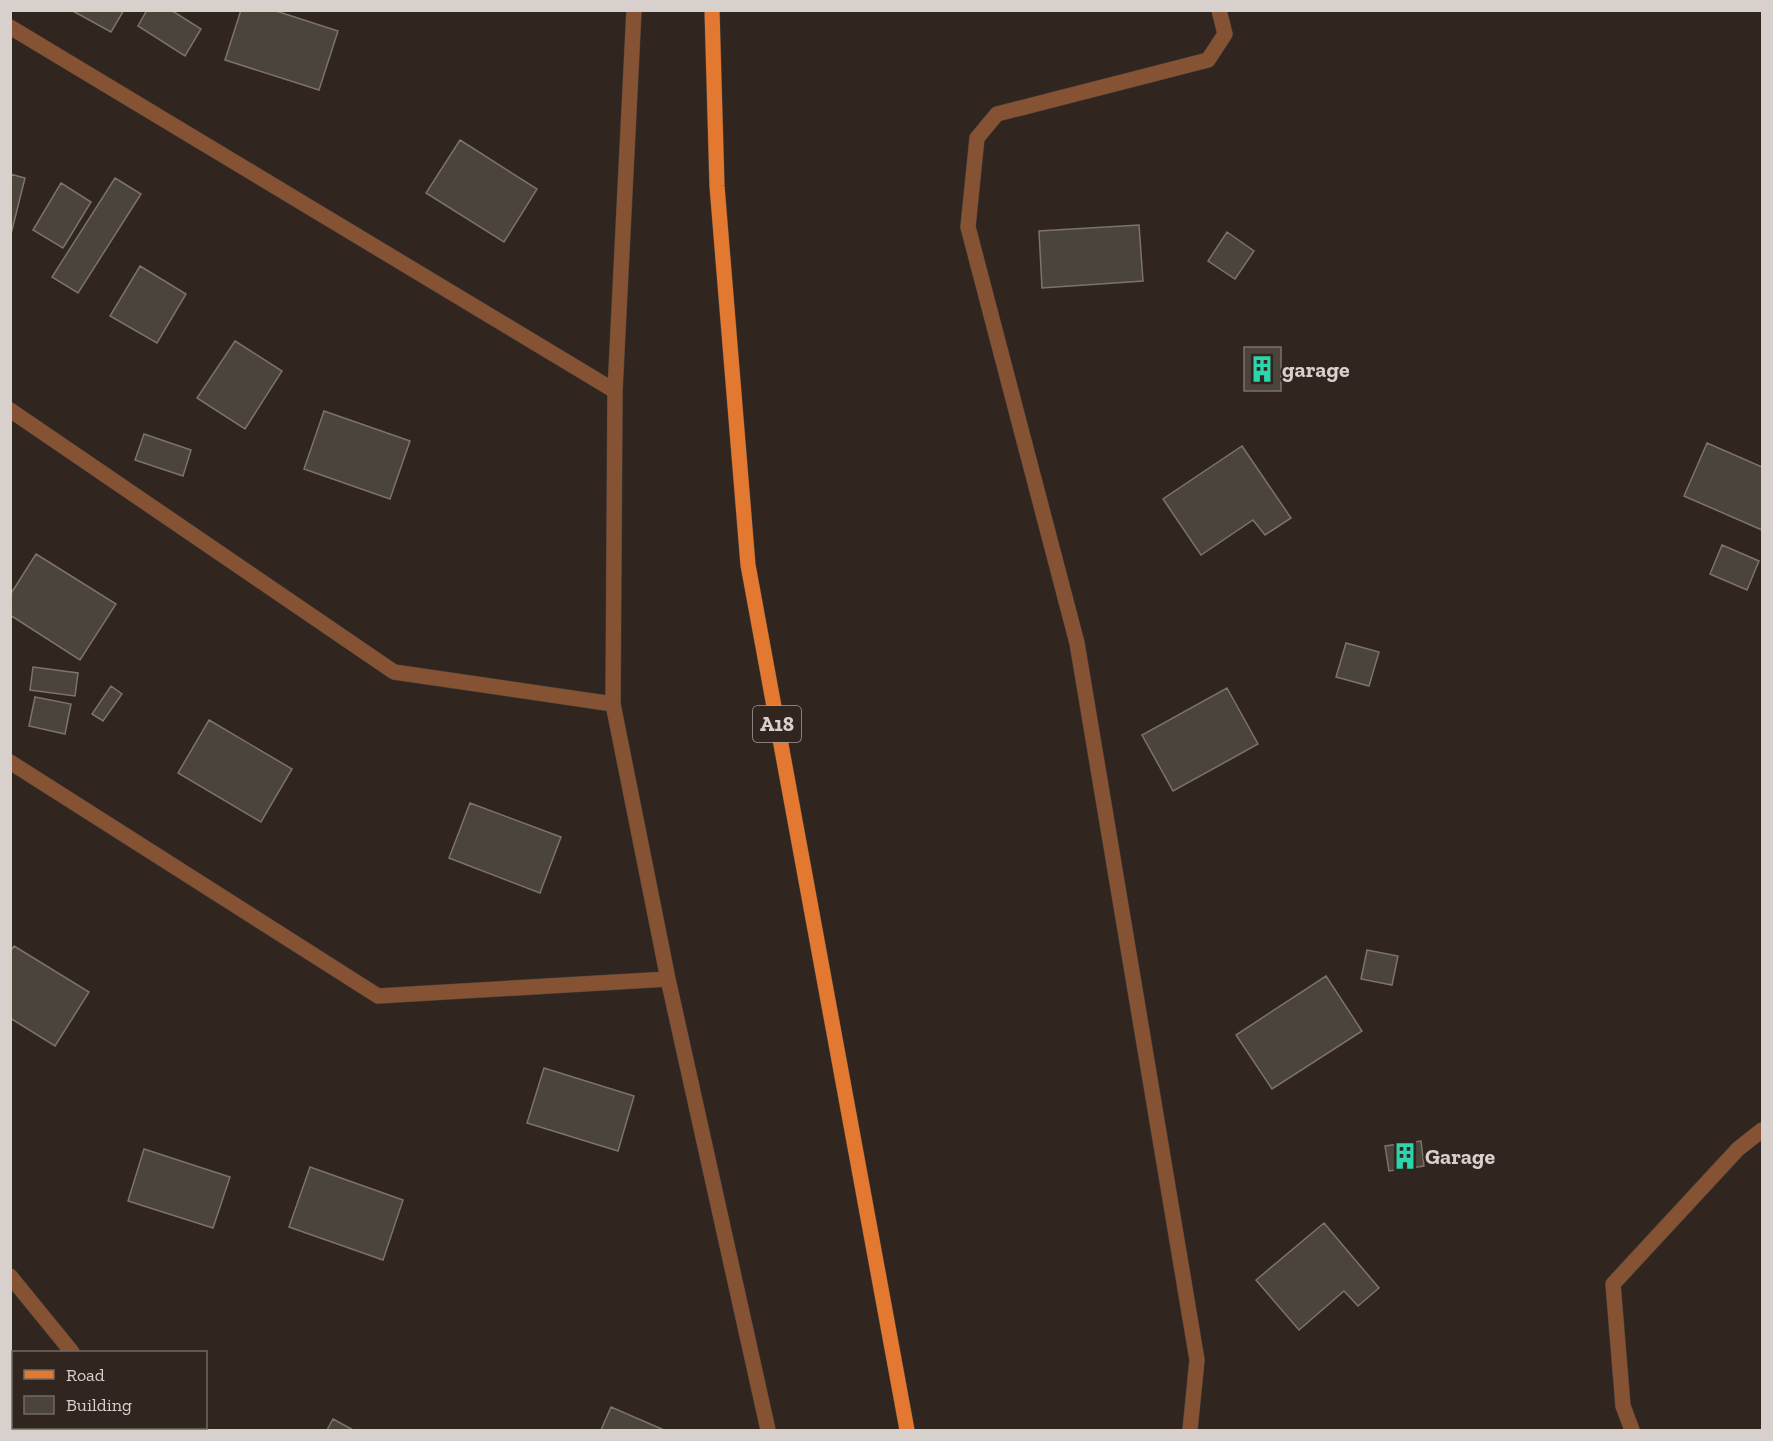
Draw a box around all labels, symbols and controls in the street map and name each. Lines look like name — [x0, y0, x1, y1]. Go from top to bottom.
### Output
building icon: garage — [1247, 354, 1277, 384]
place label: garage — [1282, 356, 1350, 383]
road number: A18 — [753, 706, 801, 742]
building icon: Garage — [1390, 1141, 1420, 1171]
place label: Garage — [1425, 1143, 1495, 1170]
legend — [12, 1351, 207, 1429]
text: Road — [66, 1364, 105, 1386]
text: Building — [66, 1394, 132, 1416]

